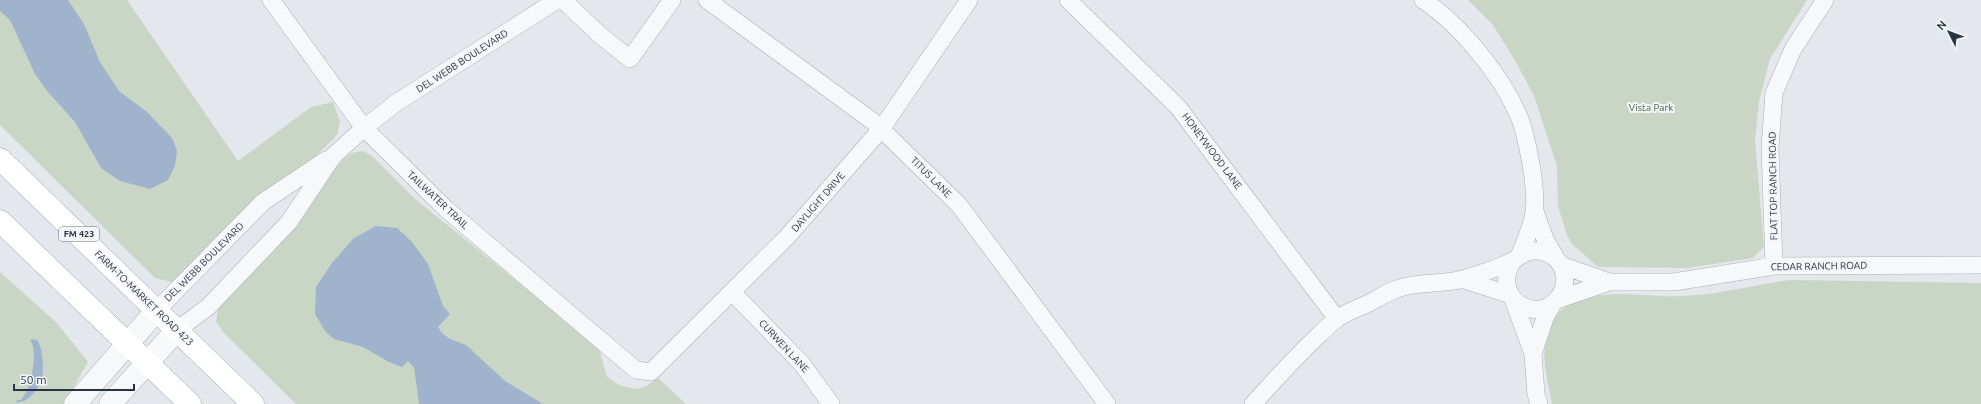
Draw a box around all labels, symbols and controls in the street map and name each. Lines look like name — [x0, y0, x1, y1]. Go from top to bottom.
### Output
north arrow — [1929, 12, 1969, 52]
text: N — [1934, 18, 1949, 32]
street label: DEL WEBB BOULEVARD — [414, 27, 510, 95]
park label: Vista Park — [1629, 102, 1673, 113]
street label: HONEYWOOD LANE — [1180, 111, 1244, 191]
street label: FLAT TOP RANCH ROAD — [1767, 131, 1779, 241]
street label: TITUS LANE — [908, 154, 954, 200]
street label: TAILWATER TRAIL — [405, 169, 471, 231]
street label: DAYLIGHT DRIVE — [789, 170, 847, 234]
street label: DEL WEBB BOULEVARD — [162, 220, 246, 304]
road number: FM 423 — [59, 227, 99, 241]
street label: FARM-TO-MARKET ROAD 423 — [93, 248, 195, 348]
street label: CEDAR RANCH ROAD — [1771, 260, 1867, 272]
street label: CURWEN LANE — [757, 317, 812, 375]
scale bar — [14, 366, 134, 392]
text: 50 m — [20, 373, 47, 386]

